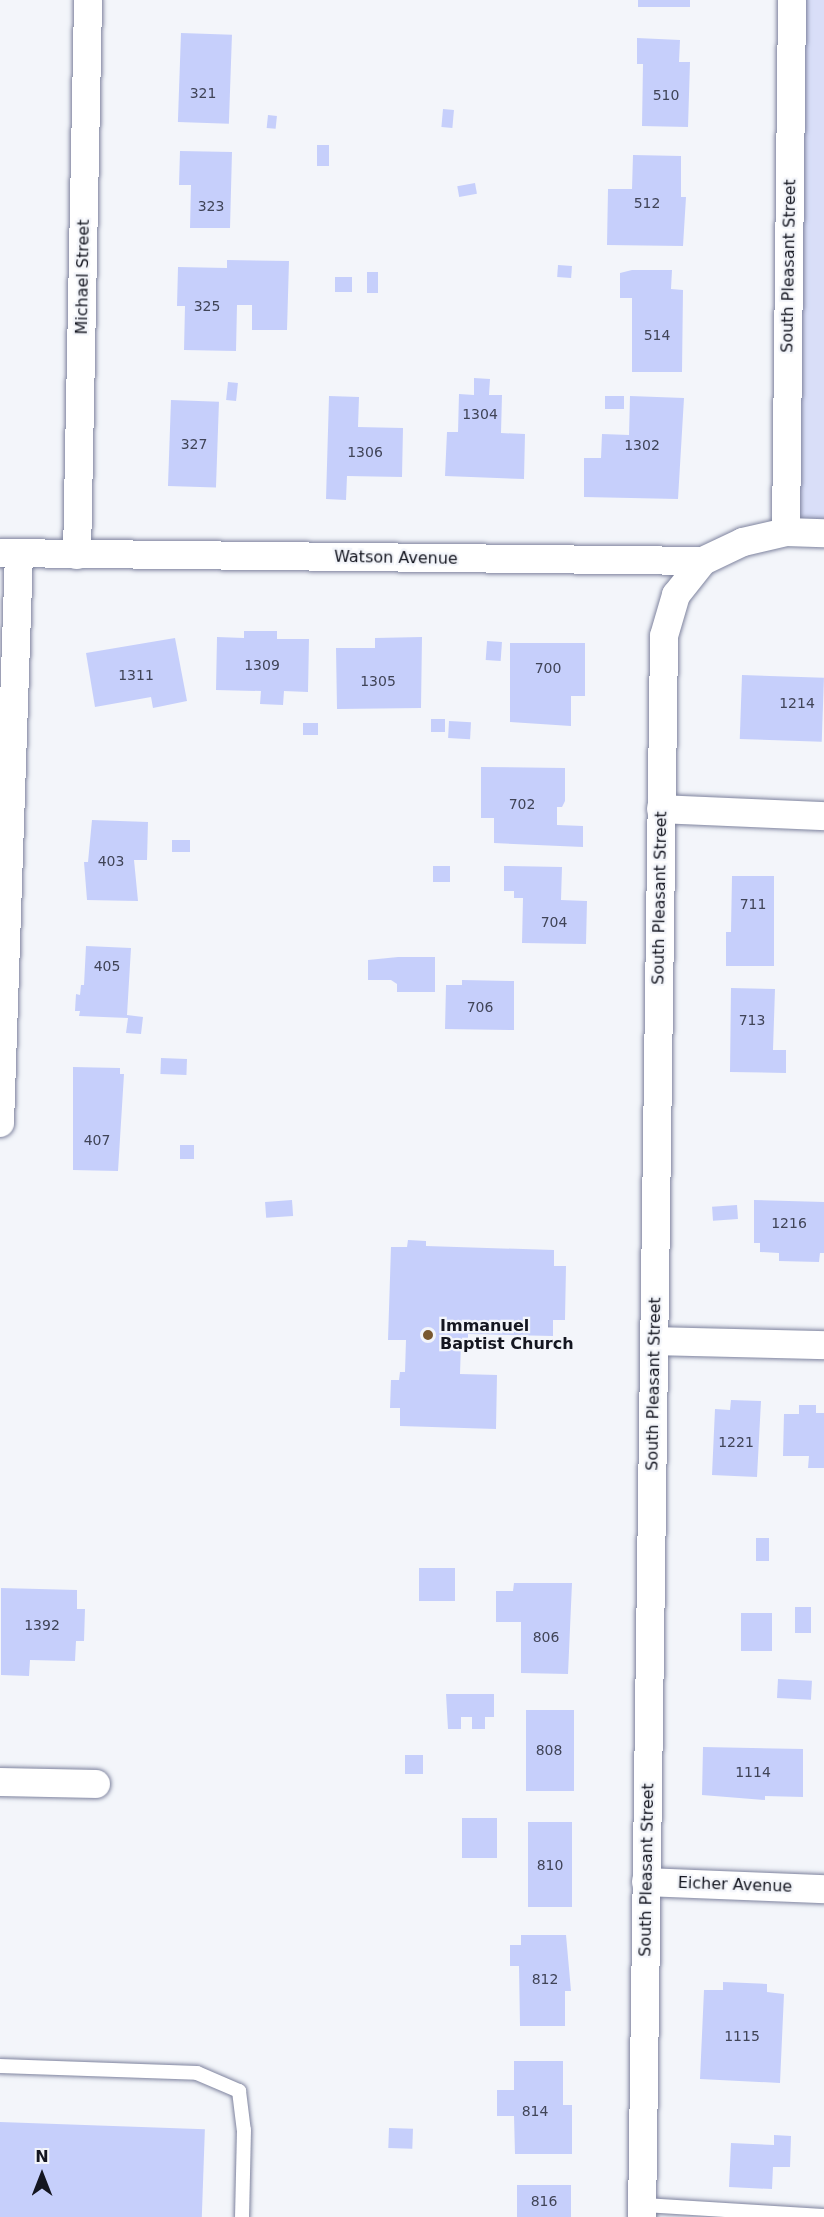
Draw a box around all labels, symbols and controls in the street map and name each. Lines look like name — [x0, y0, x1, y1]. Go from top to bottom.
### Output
house number: 321 — [190, 85, 216, 101]
house number: 510 — [653, 87, 679, 103]
street label: South Pleasant Street — [778, 179, 800, 353]
house number: 512 — [634, 195, 660, 211]
house number: 323 — [198, 198, 224, 214]
street label: Michael Street — [72, 219, 94, 335]
house number: 325 — [194, 298, 220, 314]
house number: 514 — [644, 327, 670, 343]
house number: 1304 — [462, 406, 498, 422]
house number: 327 — [181, 436, 207, 452]
house number: 1302 — [624, 437, 660, 453]
house number: 1306 — [347, 444, 383, 460]
street label: Watson Avenue — [334, 547, 458, 569]
house number: 1309 — [244, 657, 280, 673]
house number: 700 — [535, 660, 561, 676]
house number: 1311 — [118, 667, 154, 683]
house number: 1305 — [360, 673, 396, 689]
house number: 1214 — [779, 695, 815, 711]
house number: 702 — [509, 796, 535, 812]
street label: South Pleasant Street — [649, 811, 671, 985]
house number: 403 — [98, 853, 124, 869]
house number: 711 — [740, 896, 766, 912]
house number: 704 — [541, 914, 567, 930]
house number: 405 — [94, 958, 120, 974]
house number: 706 — [467, 999, 493, 1015]
house number: 713 — [739, 1012, 765, 1028]
house number: 407 — [84, 1132, 110, 1148]
house number: 1216 — [771, 1215, 807, 1231]
street label: South Pleasant Street — [643, 1297, 665, 1471]
place label: Immanuel Baptist Church — [440, 1316, 574, 1354]
marker: Immanuel Baptist Church — [421, 1328, 435, 1342]
house number: 1221 — [718, 1434, 754, 1450]
house number: 1392 — [24, 1617, 60, 1633]
house number: 806 — [533, 1629, 559, 1645]
house number: 808 — [536, 1742, 562, 1758]
house number: 1114 — [735, 1764, 771, 1780]
street label: South Pleasant Street — [636, 1783, 658, 1957]
house number: 810 — [537, 1857, 563, 1873]
street label: Eicher Avenue — [677, 1873, 793, 1897]
house number: 812 — [532, 1971, 558, 1987]
house number: 1115 — [724, 2028, 760, 2044]
house number: 814 — [522, 2103, 548, 2119]
north arrow — [12, 2145, 72, 2205]
text: N — [35, 2147, 49, 2166]
house number: 816 — [531, 2193, 557, 2209]

